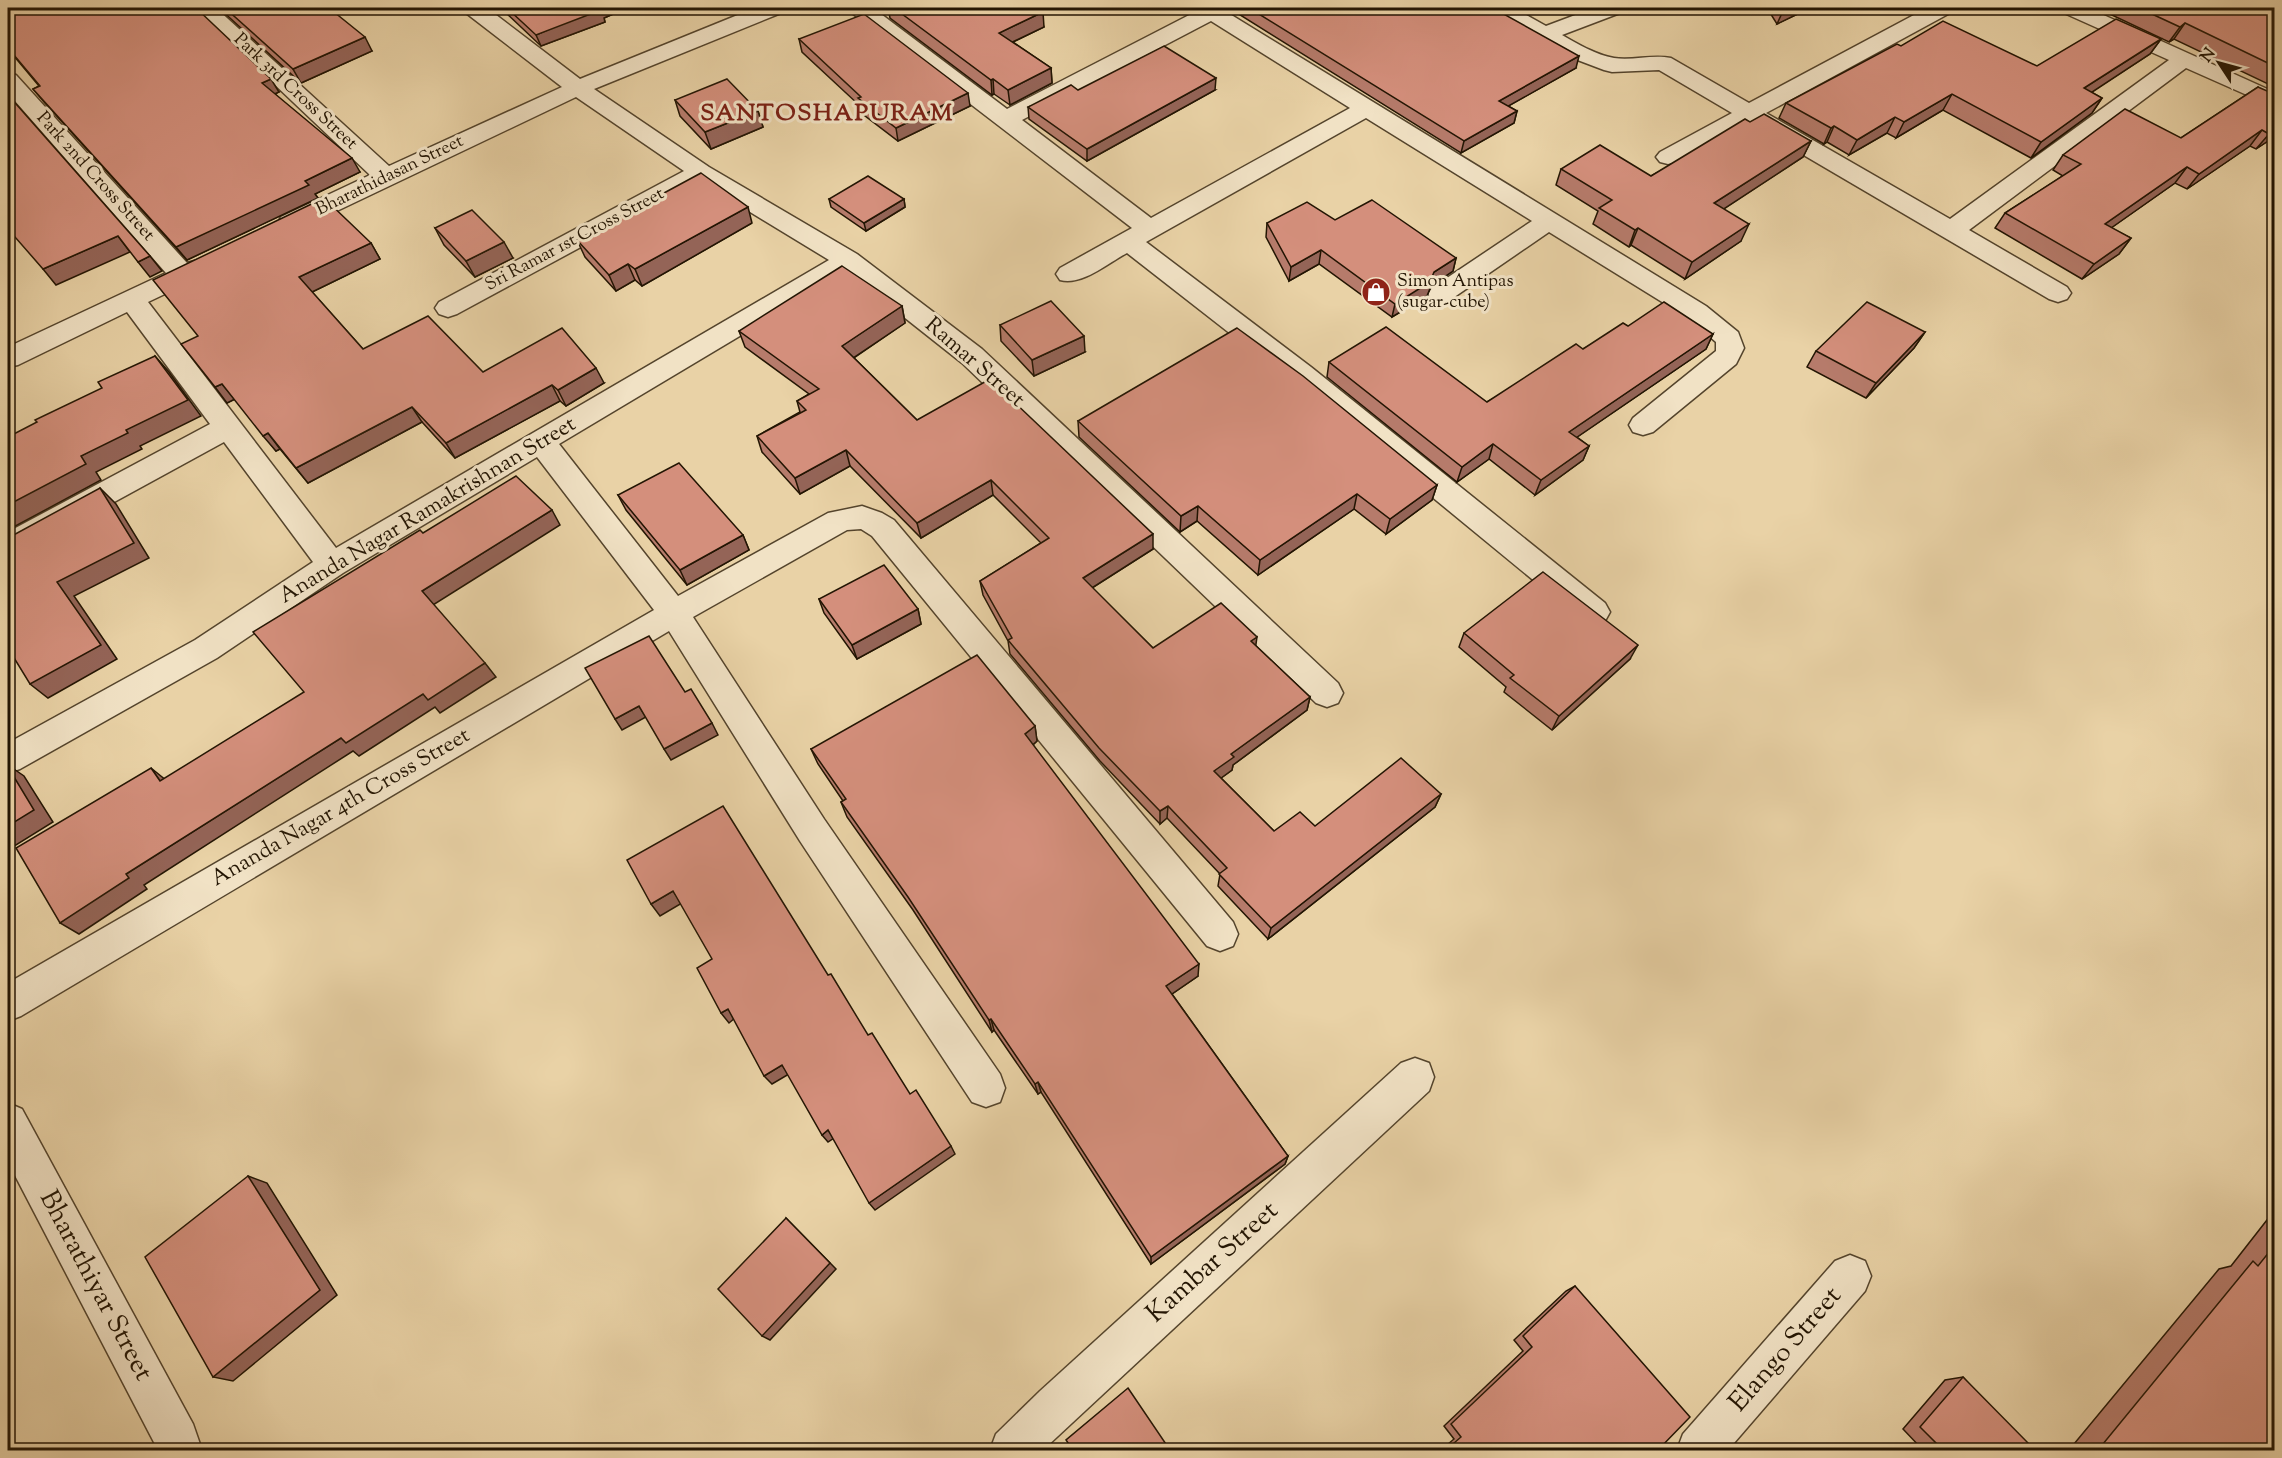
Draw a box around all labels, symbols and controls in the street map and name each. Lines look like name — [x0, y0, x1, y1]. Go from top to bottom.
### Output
street label: Park 3rd Cross Street — [227, 27, 363, 157]
north arrow — [2189, 33, 2249, 93]
text: N — [2196, 44, 2222, 68]
district label: SANTOSHAPURAM — [700, 97, 954, 131]
street label: Park 2nd Cross Street — [30, 106, 160, 248]
street label: Bharathidasan Street — [312, 129, 468, 223]
street label: Sri Ramar 1st Cross Street — [481, 182, 669, 298]
place label: Simon Antipas (sugar-cube) — [1397, 269, 1513, 316]
shop icon: Simon Antipas (sugar-cube) — [1360, 276, 1392, 308]
street label: Ramar Street — [917, 310, 1032, 416]
street label: Ananda Nagar Ramakrishnan Street — [273, 409, 583, 613]
street label: Ananda Nagar 4th Cross Street — [206, 720, 477, 895]
street label: Bharathiyar Street — [28, 1184, 162, 1388]
street label: Kambar Street — [1138, 1193, 1288, 1333]
street label: Elango Street — [1720, 1279, 1852, 1421]

